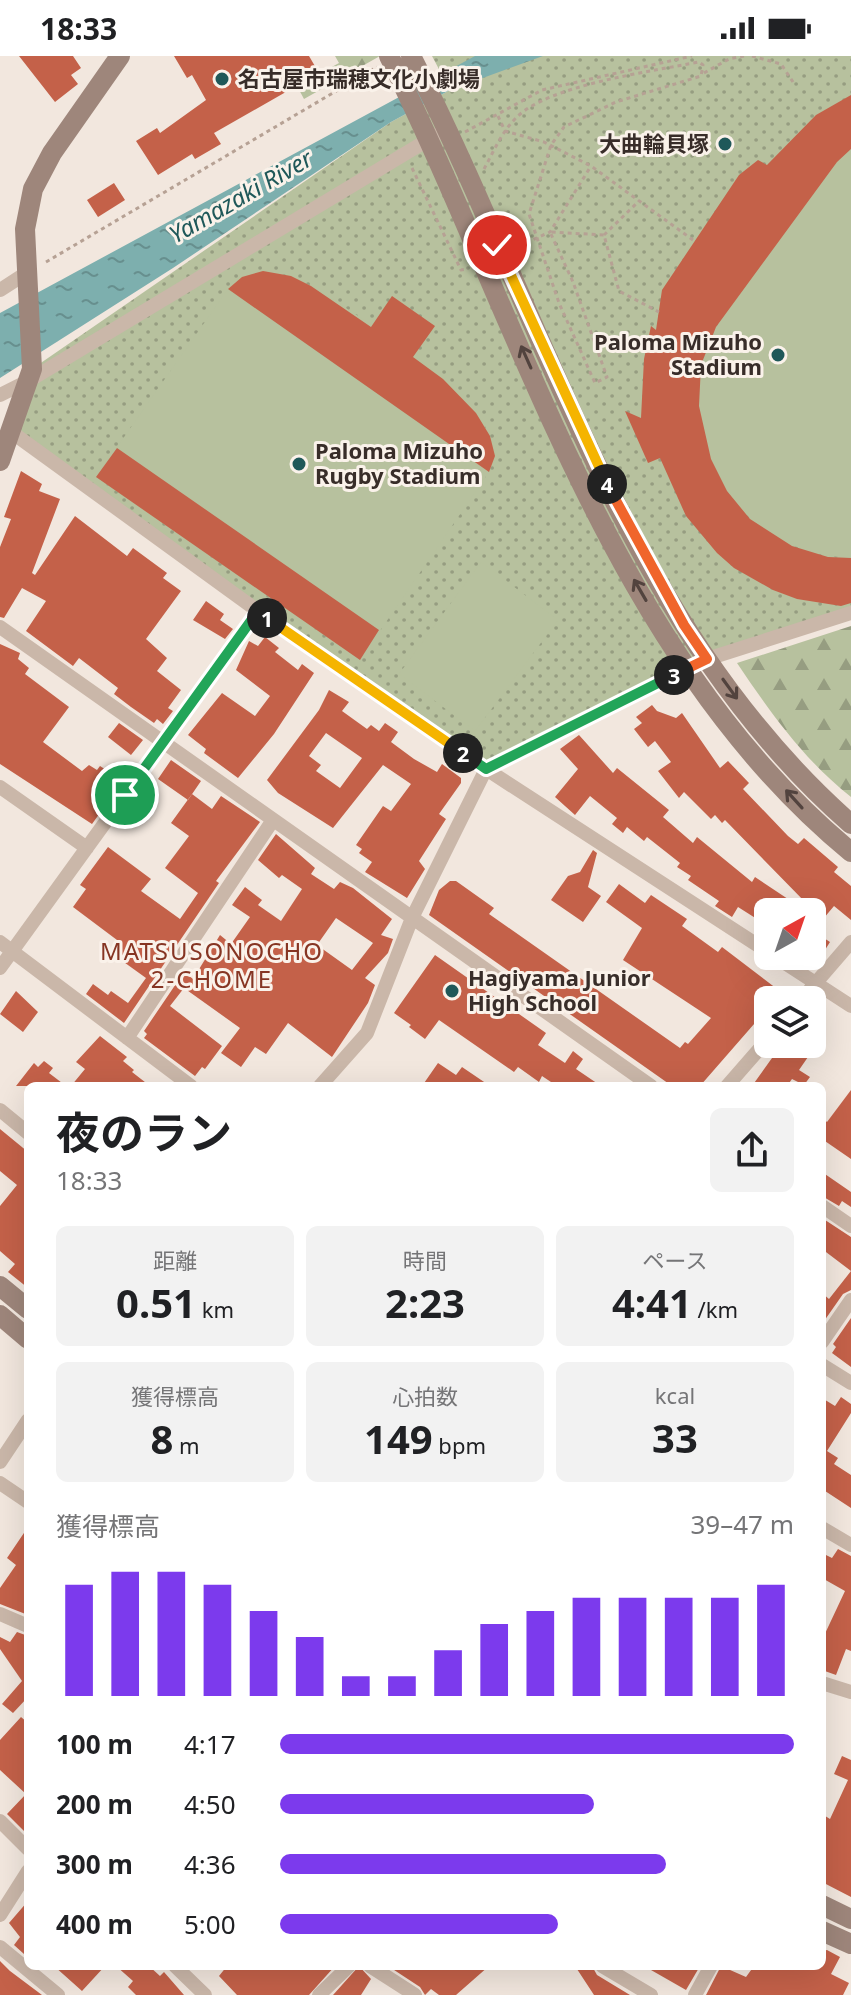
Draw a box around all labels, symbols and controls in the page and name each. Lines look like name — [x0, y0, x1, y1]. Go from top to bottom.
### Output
text: 18:33 — [40, 8, 117, 49]
place label: 名古屋市瑞穂文化小劇場 — [238, 63, 480, 93]
marker: 名古屋市瑞穂文化小劇場 — [213, 70, 231, 88]
place label: 大曲輪貝塚 — [599, 128, 709, 158]
marker: 大曲輪貝塚 — [716, 135, 734, 153]
water label: Yamazaki River — [162, 141, 319, 250]
pin — [463, 211, 531, 279]
icon: check — [475, 223, 519, 267]
place label: Paloma Mizuho Stadium — [594, 326, 762, 381]
one-way arrow — [518, 345, 533, 369]
marker: Paloma Mizuho Stadium — [769, 346, 787, 364]
place label: Paloma Mizuho Rugby Stadium — [315, 435, 483, 490]
marker: Paloma Mizuho Rugby Stadium — [290, 455, 308, 473]
pin: 4 — [587, 464, 627, 504]
text: 4 — [601, 469, 613, 499]
one-way arrow — [632, 579, 647, 603]
pin: 1 — [247, 598, 287, 638]
text: 1 — [261, 603, 273, 633]
pin: 3 — [654, 655, 694, 695]
text: 3 — [668, 660, 680, 690]
one-way arrow — [721, 678, 738, 700]
pin: 2 — [443, 733, 483, 773]
text: 2 — [457, 738, 469, 768]
pin — [91, 761, 159, 829]
icon: arrive — [103, 773, 147, 817]
one-way arrow — [784, 789, 803, 809]
north arrow — [754, 898, 826, 970]
map controls — [754, 898, 826, 1058]
district label: MATSUSONOCHO 2-CHOME — [100, 934, 324, 995]
place label: Hagiyama Junior High School — [468, 962, 651, 1017]
marker: Hagiyama Junior High School — [443, 982, 461, 1000]
button: layers — [754, 986, 826, 1058]
text: 夜のラン — [56, 1102, 232, 1162]
button: share — [710, 1108, 794, 1192]
text: 18:33 — [56, 1162, 122, 1198]
text: 距離 — [153, 1245, 197, 1275]
text: 時間 — [403, 1245, 447, 1275]
text: ペース — [643, 1245, 707, 1275]
text: 0.51 — [116, 1275, 196, 1330]
text: 2:23 — [385, 1275, 465, 1330]
text: 4:41 — [612, 1275, 692, 1330]
text: km — [196, 1294, 234, 1324]
text: /km — [692, 1294, 738, 1324]
text: kcal — [655, 1380, 695, 1410]
text: 獲得標高 — [131, 1381, 219, 1411]
text: 心拍数 — [392, 1381, 458, 1411]
text: 33 — [652, 1410, 698, 1465]
text: 8 — [150, 1411, 173, 1466]
text: 149 — [364, 1411, 433, 1466]
text: m — [173, 1430, 200, 1460]
text: bpm — [433, 1430, 486, 1460]
text: 39–47 m — [690, 1506, 794, 1542]
text: 獲得標高 — [56, 1508, 160, 1544]
text: 100 m — [56, 1726, 133, 1762]
text: 4:17 — [184, 1726, 236, 1762]
text: 200 m — [56, 1786, 133, 1822]
text: 4:50 — [184, 1786, 236, 1822]
text: 300 m — [56, 1846, 133, 1882]
text: 4:36 — [184, 1846, 236, 1882]
text: 400 m — [56, 1906, 133, 1942]
text: 5:00 — [184, 1906, 236, 1942]

